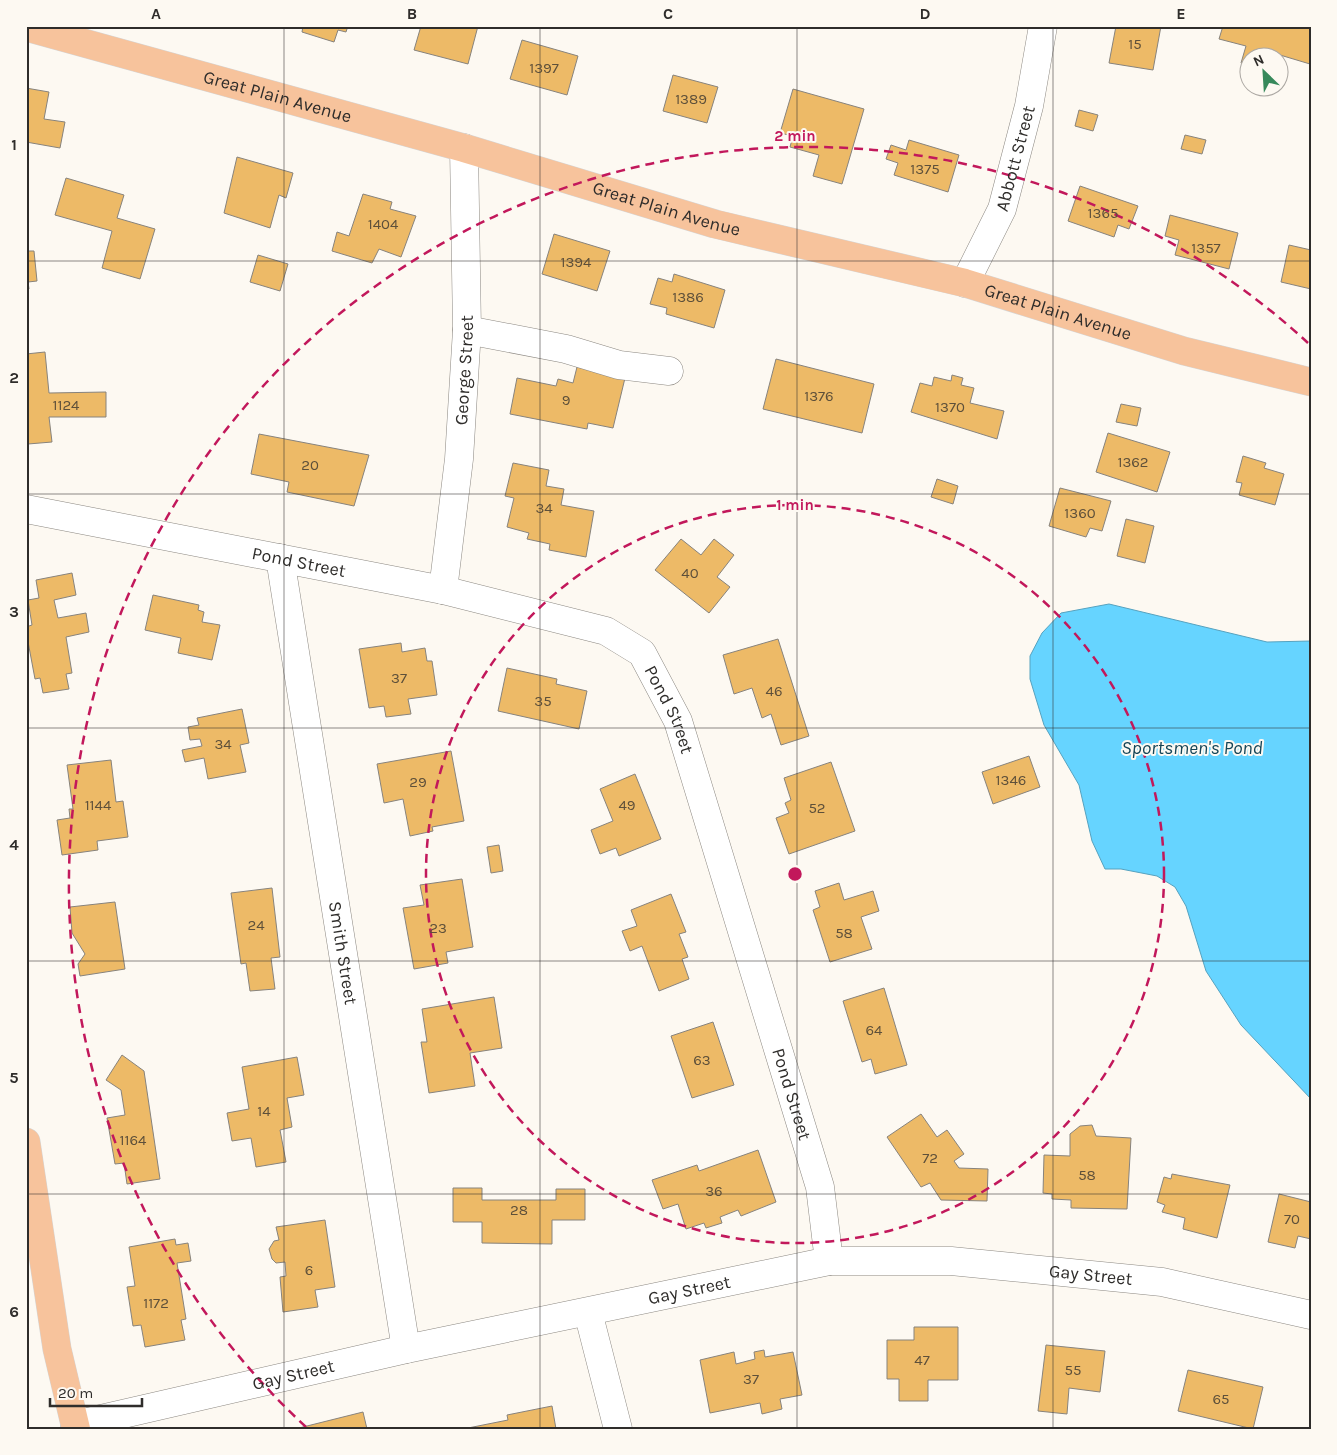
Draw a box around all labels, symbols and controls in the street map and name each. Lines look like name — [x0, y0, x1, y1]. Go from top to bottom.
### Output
text: A — [151, 4, 161, 23]
text: B — [407, 4, 417, 23]
text: C — [663, 4, 673, 23]
text: D — [920, 4, 931, 23]
text: E — [1176, 4, 1186, 23]
house number: 15 — [1128, 35, 1142, 53]
north arrow — [1240, 48, 1290, 98]
text: N — [1251, 51, 1267, 70]
house number: 1397 — [529, 59, 559, 77]
street label: Great Plain Avenue — [201, 66, 354, 127]
house number: 1389 — [675, 90, 707, 108]
street label: Abbott Street — [991, 103, 1040, 214]
text: 2 min — [774, 127, 816, 145]
text: 1 — [11, 135, 17, 154]
house number: 1375 — [910, 160, 940, 178]
street label: Great Plain Avenue — [590, 177, 743, 241]
house number: 1365 — [1088, 204, 1118, 222]
house number: 1404 — [368, 215, 399, 233]
house number: 1357 — [1191, 239, 1221, 257]
house number: 1394 — [561, 253, 592, 271]
street label: Great Plain Avenue — [982, 279, 1134, 345]
house number: 1386 — [672, 288, 704, 306]
street label: George Street — [450, 315, 478, 426]
text: 2 — [9, 368, 19, 387]
house number: 1376 — [804, 387, 834, 405]
house number: 9 — [562, 391, 570, 409]
house number: 1124 — [53, 396, 80, 414]
house number: 1370 — [935, 398, 965, 416]
house number: 1362 — [1117, 453, 1149, 471]
house number: 20 — [301, 456, 319, 474]
text: 1 min — [776, 496, 814, 514]
house number: 34 — [535, 499, 553, 517]
house number: 1360 — [1064, 504, 1096, 522]
street label: Pond Street — [250, 542, 348, 582]
house number: 40 — [681, 564, 699, 582]
text: 3 — [9, 602, 19, 621]
street label: Pond Street — [639, 661, 698, 757]
house number: 37 — [391, 669, 407, 687]
house number: 46 — [766, 682, 782, 700]
house number: 35 — [534, 692, 552, 710]
house number: 34 — [214, 735, 232, 753]
water label: Sportsmen's Pond — [1121, 737, 1263, 759]
house number: 1346 — [996, 771, 1026, 789]
house number: 29 — [409, 773, 427, 791]
house number: 1144 — [85, 796, 112, 814]
house number: 49 — [618, 796, 636, 814]
house number: 52 — [808, 799, 826, 817]
text: 4 — [9, 835, 19, 854]
centre of rings — [786, 865, 804, 883]
street label: Smith Street — [324, 900, 362, 1007]
house number: 24 — [247, 916, 265, 934]
house number: 23 — [429, 919, 447, 937]
house number: 58 — [835, 924, 853, 942]
house number: 64 — [866, 1021, 883, 1039]
street label: Pond Street — [767, 1045, 816, 1143]
house number: 63 — [693, 1051, 711, 1069]
text: 5 — [9, 1068, 19, 1087]
house number: 14 — [257, 1102, 271, 1120]
house number: 1164 — [120, 1131, 147, 1149]
house number: 72 — [922, 1149, 938, 1167]
house number: 58 — [1078, 1166, 1096, 1184]
house number: 36 — [705, 1182, 723, 1200]
house number: 28 — [510, 1201, 528, 1219]
house number: 70 — [1284, 1210, 1300, 1228]
street label: Gay Street — [1048, 1260, 1134, 1290]
house number: 6 — [305, 1261, 313, 1279]
street label: Gay Street — [646, 1271, 733, 1309]
house number: 1172 — [143, 1294, 169, 1312]
text: 6 — [9, 1302, 19, 1321]
house number: 47 — [914, 1351, 930, 1369]
street label: Gay Street — [250, 1355, 337, 1395]
house number: 55 — [1065, 1361, 1081, 1379]
house number: 37 — [743, 1370, 759, 1388]
scale bar — [50, 1375, 142, 1407]
text: 20 m — [58, 1384, 93, 1402]
house number: 65 — [1212, 1390, 1230, 1408]

